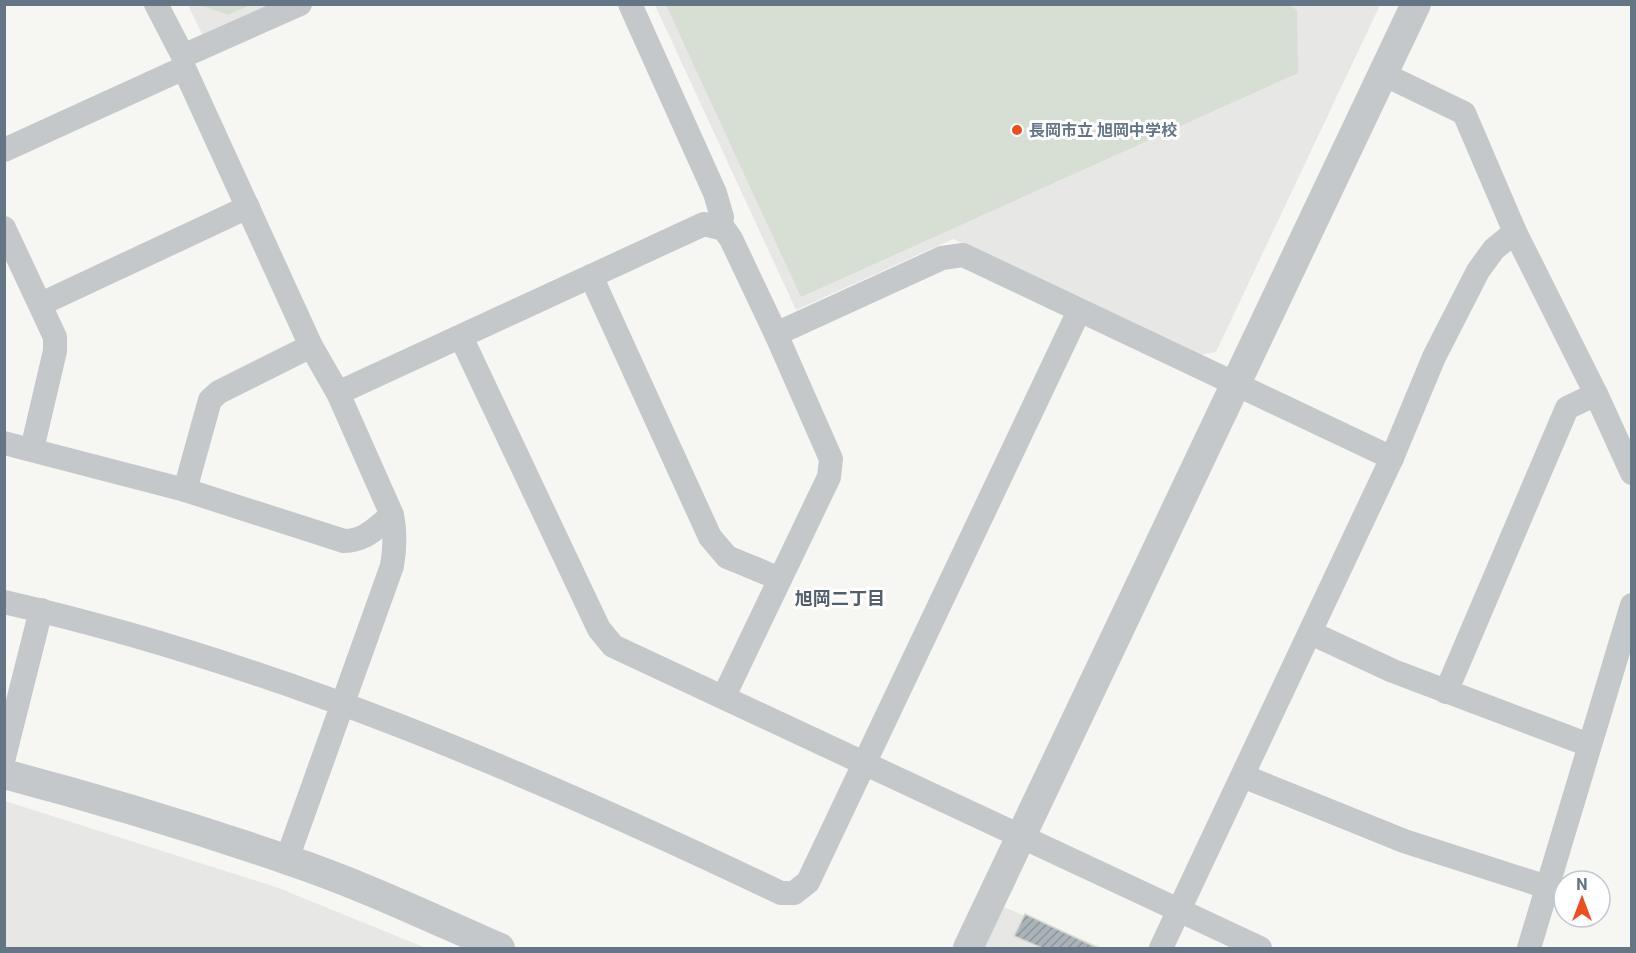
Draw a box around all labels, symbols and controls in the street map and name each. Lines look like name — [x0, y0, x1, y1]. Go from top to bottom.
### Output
place label: 長岡市立 旭岡中学校 — [1029, 121, 1177, 140]
marker: 長岡市立 旭岡中学校 — [1010, 123, 1024, 137]
district label: 旭岡二丁目 — [795, 588, 885, 609]
north arrow — [1552, 869, 1612, 929]
text: N — [1576, 875, 1588, 894]

